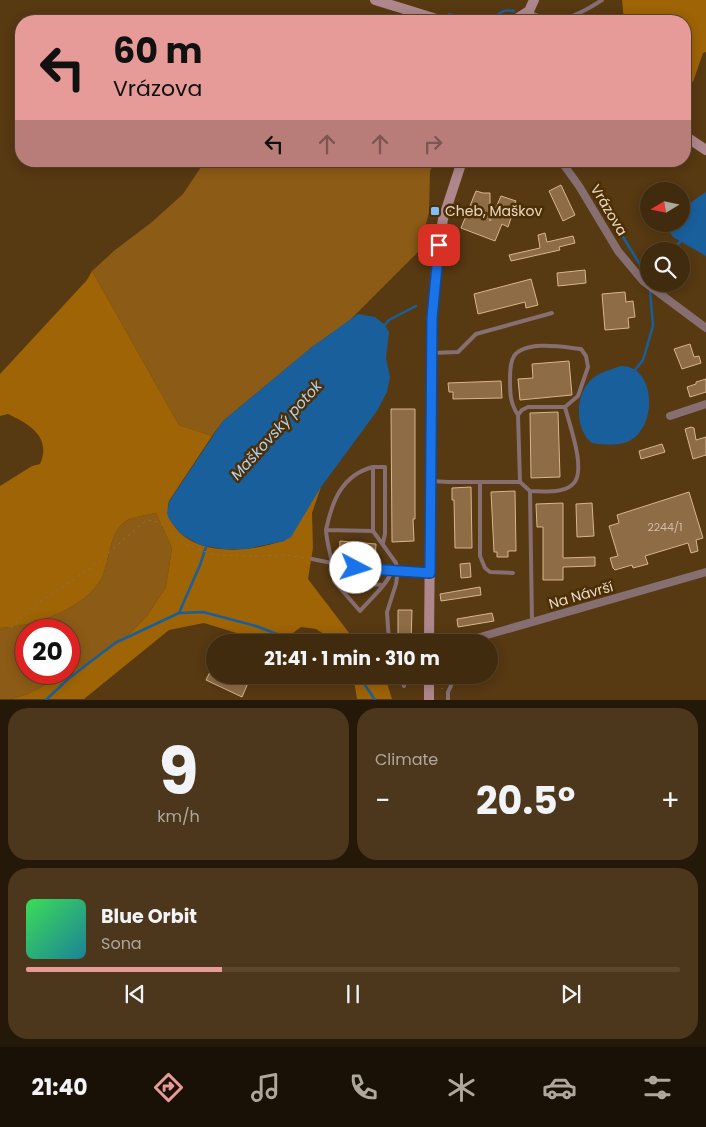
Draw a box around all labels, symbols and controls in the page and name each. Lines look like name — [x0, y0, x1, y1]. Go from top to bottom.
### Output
text: 60 m — [113, 26, 203, 75]
icon: left — [30, 35, 95, 100]
text: Vrázova — [113, 73, 202, 104]
icon: left — [260, 130, 288, 158]
icon: ahead — [313, 130, 341, 158]
icon: ahead — [366, 130, 394, 158]
icon: right — [419, 130, 447, 158]
street label: Vrázova — [586, 181, 632, 239]
north arrow — [640, 182, 690, 232]
map controls — [640, 182, 690, 292]
place label: Cheb, Maškov — [445, 201, 542, 221]
marker: Cheb, Maškov — [429, 205, 441, 217]
pin — [418, 224, 460, 266]
icon: arrive — [425, 231, 453, 259]
button: search — [640, 242, 690, 292]
water label: Maškovský potok — [225, 375, 327, 484]
house number: 2244/1 — [647, 519, 683, 535]
position arrow — [329, 541, 381, 593]
street label: Na Návrší — [546, 576, 616, 614]
speed limit sign: 20 — [15, 619, 80, 684]
text: 21:41 · 1 min · 310 m — [264, 645, 440, 672]
text: 9 — [159, 726, 198, 817]
text: Climate — [375, 748, 438, 771]
text: 20.5° — [476, 774, 575, 827]
text: − — [375, 781, 390, 820]
text: + — [661, 781, 680, 820]
text: km/h — [157, 805, 200, 828]
text: Blue Orbit — [101, 903, 197, 930]
text: Sona — [101, 932, 142, 955]
icon: previous — [121, 980, 149, 1008]
icon: pause — [339, 980, 367, 1008]
icon: next — [557, 980, 585, 1008]
icon: directions — [151, 1070, 186, 1105]
icon: music — [248, 1070, 283, 1105]
icon: phone — [346, 1070, 381, 1105]
icon: climate — [444, 1070, 479, 1105]
icon: car — [542, 1070, 577, 1105]
icon: filters — [640, 1070, 675, 1105]
text: 21:40 — [31, 1072, 88, 1103]

